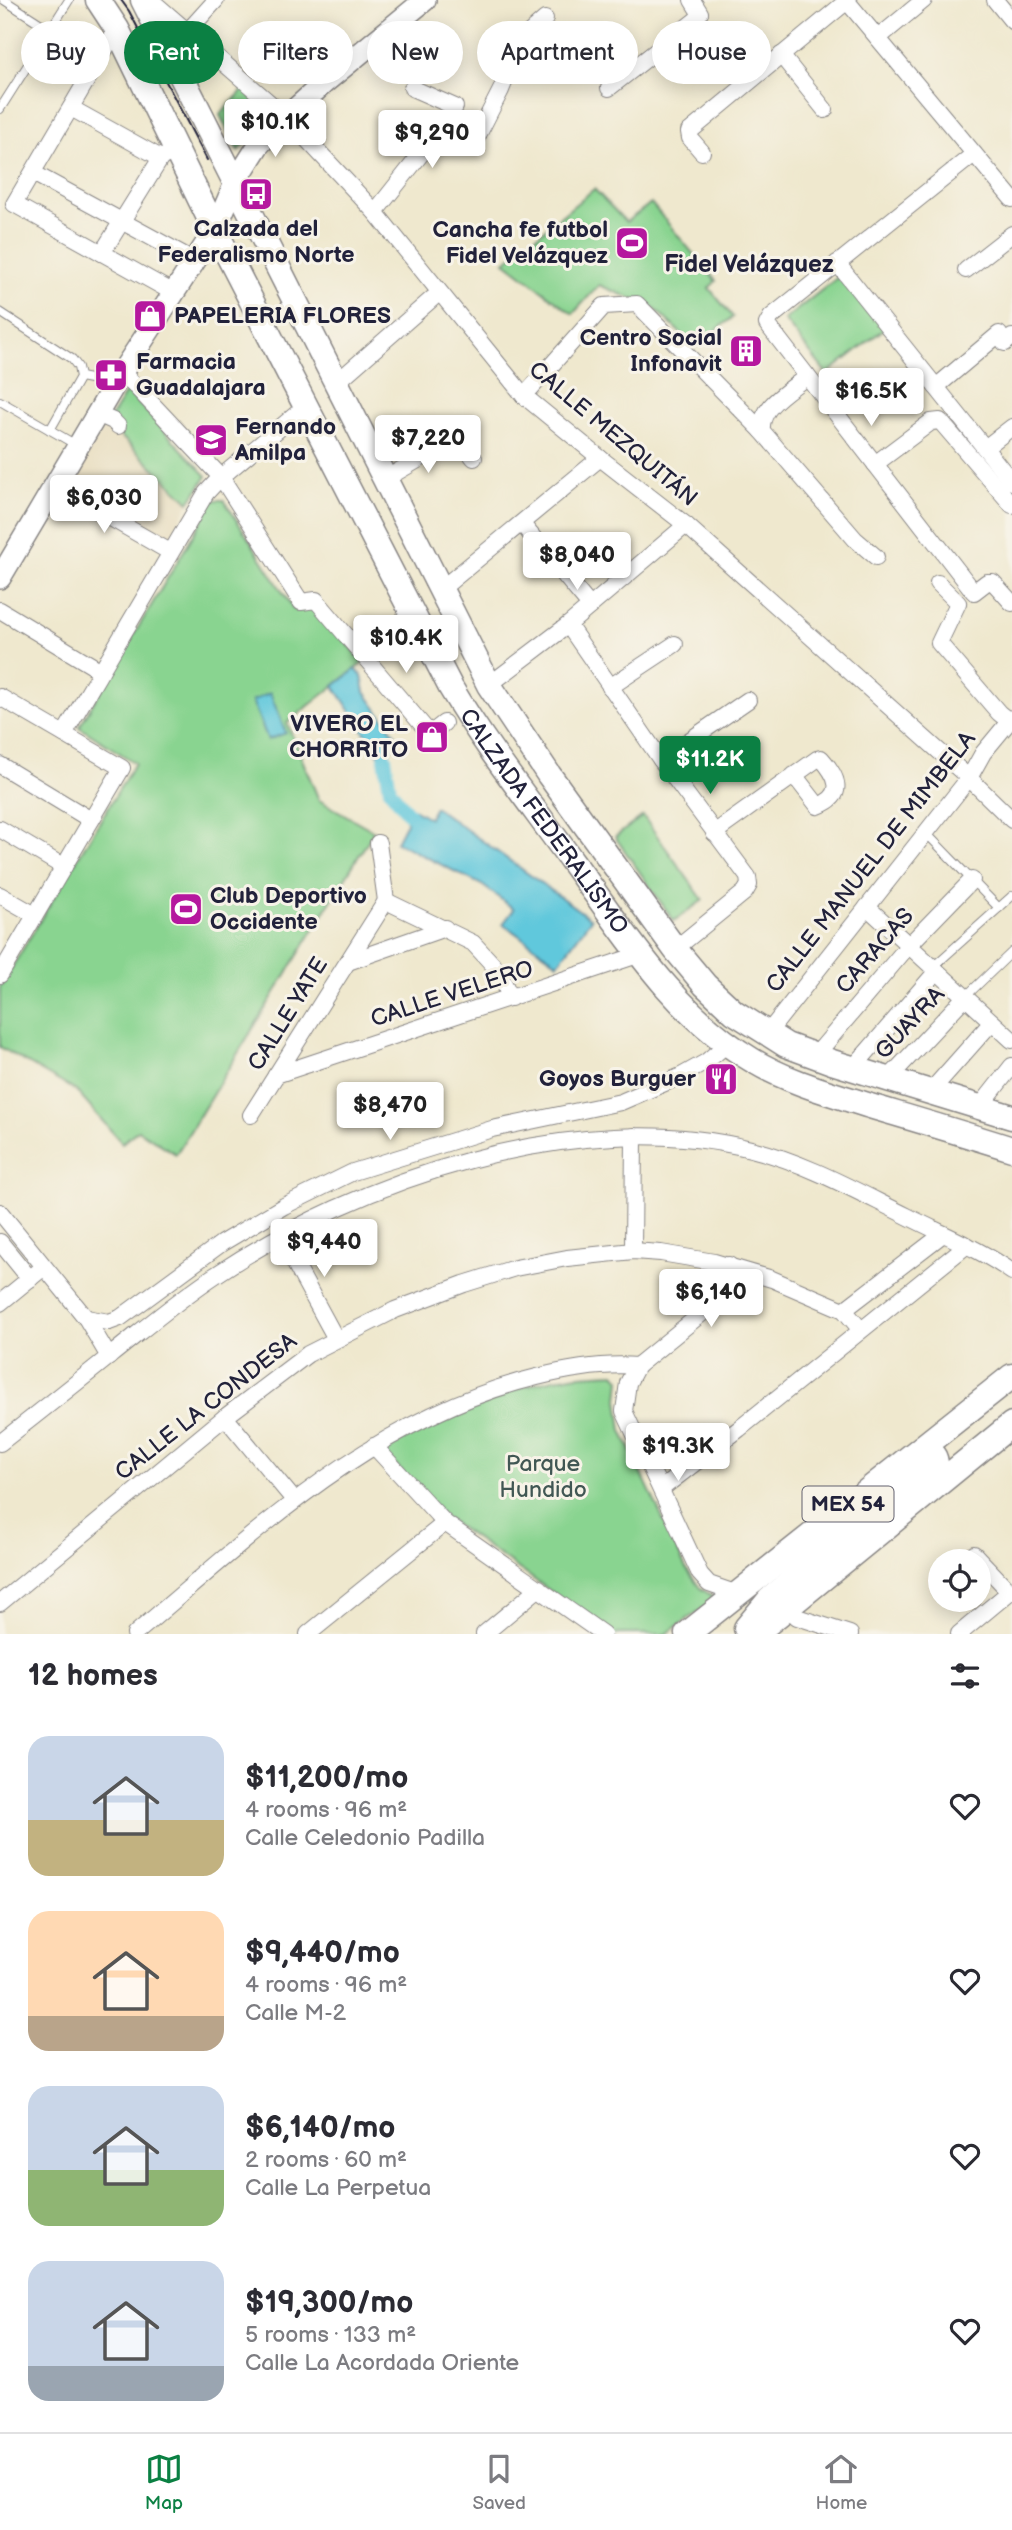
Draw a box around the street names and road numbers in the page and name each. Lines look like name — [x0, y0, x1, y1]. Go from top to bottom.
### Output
street label: CALLE MEZQUITÁN — [523, 355, 703, 513]
street label: CALZADA FEDERALISMO — [453, 703, 634, 940]
street label: CALLE MANUEL DE MIMBELA — [760, 725, 982, 998]
street label: CARACAS — [830, 902, 920, 1000]
street label: CALLE YATE — [242, 952, 334, 1076]
street label: CALLE VELERO — [367, 955, 537, 1033]
street label: GUAYRA — [869, 980, 951, 1065]
street label: CALLE LA CONDESA — [110, 1327, 303, 1487]
road number: MEX 54 — [802, 1486, 894, 1522]

